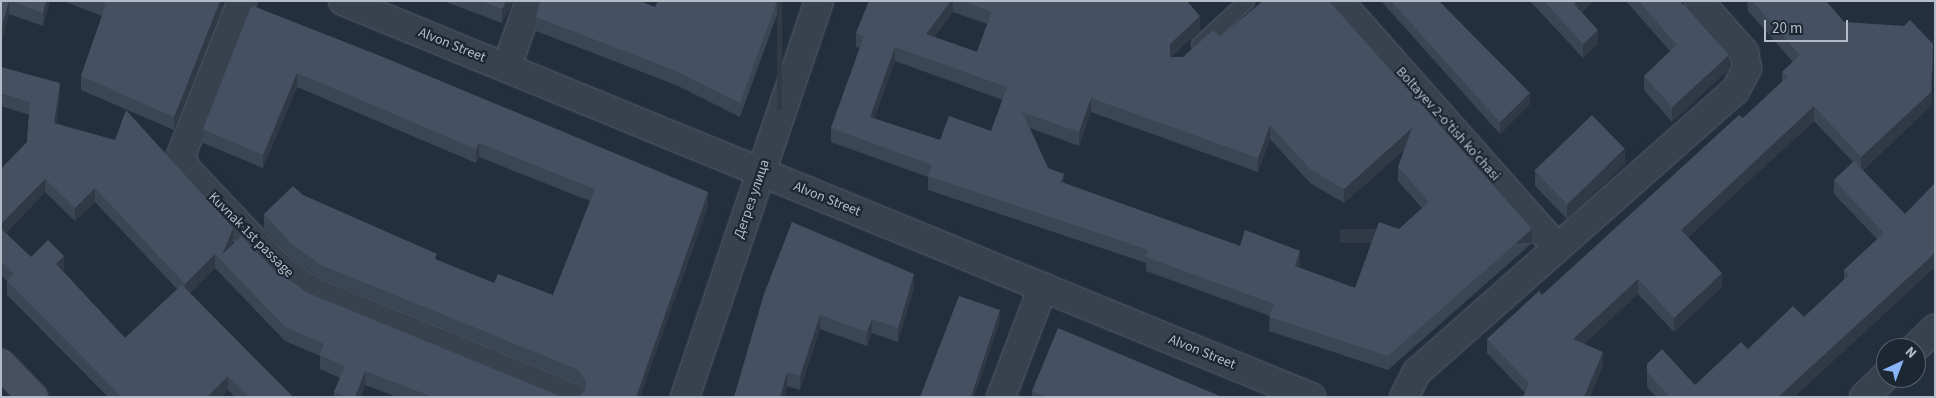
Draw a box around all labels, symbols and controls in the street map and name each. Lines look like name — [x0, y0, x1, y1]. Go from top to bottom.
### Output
scale bar — [1766, 10, 1850, 42]
text: 20 m — [1772, 18, 1802, 39]
street label: Alvon Street — [416, 24, 488, 66]
street label: Boltayev 2-o'tish ko'chasi — [1392, 64, 1504, 184]
street label: Дегрез улица — [731, 157, 773, 241]
street label: Alvon Street — [791, 178, 863, 220]
street label: Kuvnak 1st passage — [205, 189, 297, 281]
street label: Alvon Street — [1166, 331, 1238, 373]
north arrow — [1876, 338, 1926, 388]
text: N — [1900, 342, 1921, 363]

